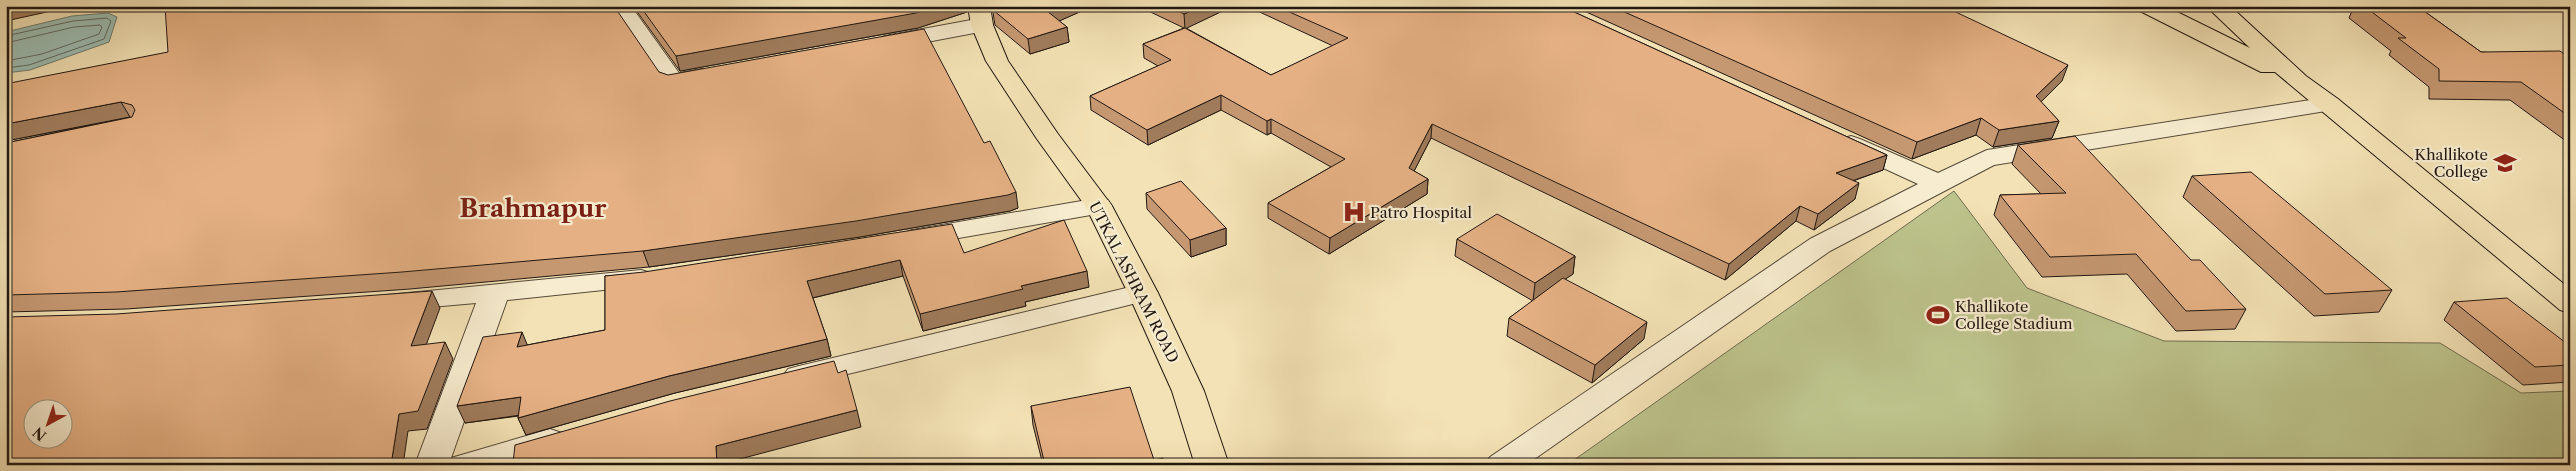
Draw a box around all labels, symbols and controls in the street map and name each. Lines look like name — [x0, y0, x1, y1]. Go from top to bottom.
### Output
place label: Khallikote College — [2415, 145, 2488, 181]
school or university icon: Khallikote College — [2492, 150, 2518, 176]
district label: Brahmapur — [459, 193, 607, 224]
street label: UTKAL ASHRAM ROAD — [1085, 198, 1183, 366]
hospital icon: Patro Hospital — [1341, 199, 1367, 225]
place label: Patro Hospital — [1370, 203, 1472, 222]
place label: Khallikote College Stadium — [1955, 297, 2072, 333]
sports icon: Khallikote College Stadium — [1925, 302, 1951, 328]
north arrow — [22, 398, 72, 448]
text: N — [29, 423, 50, 445]

